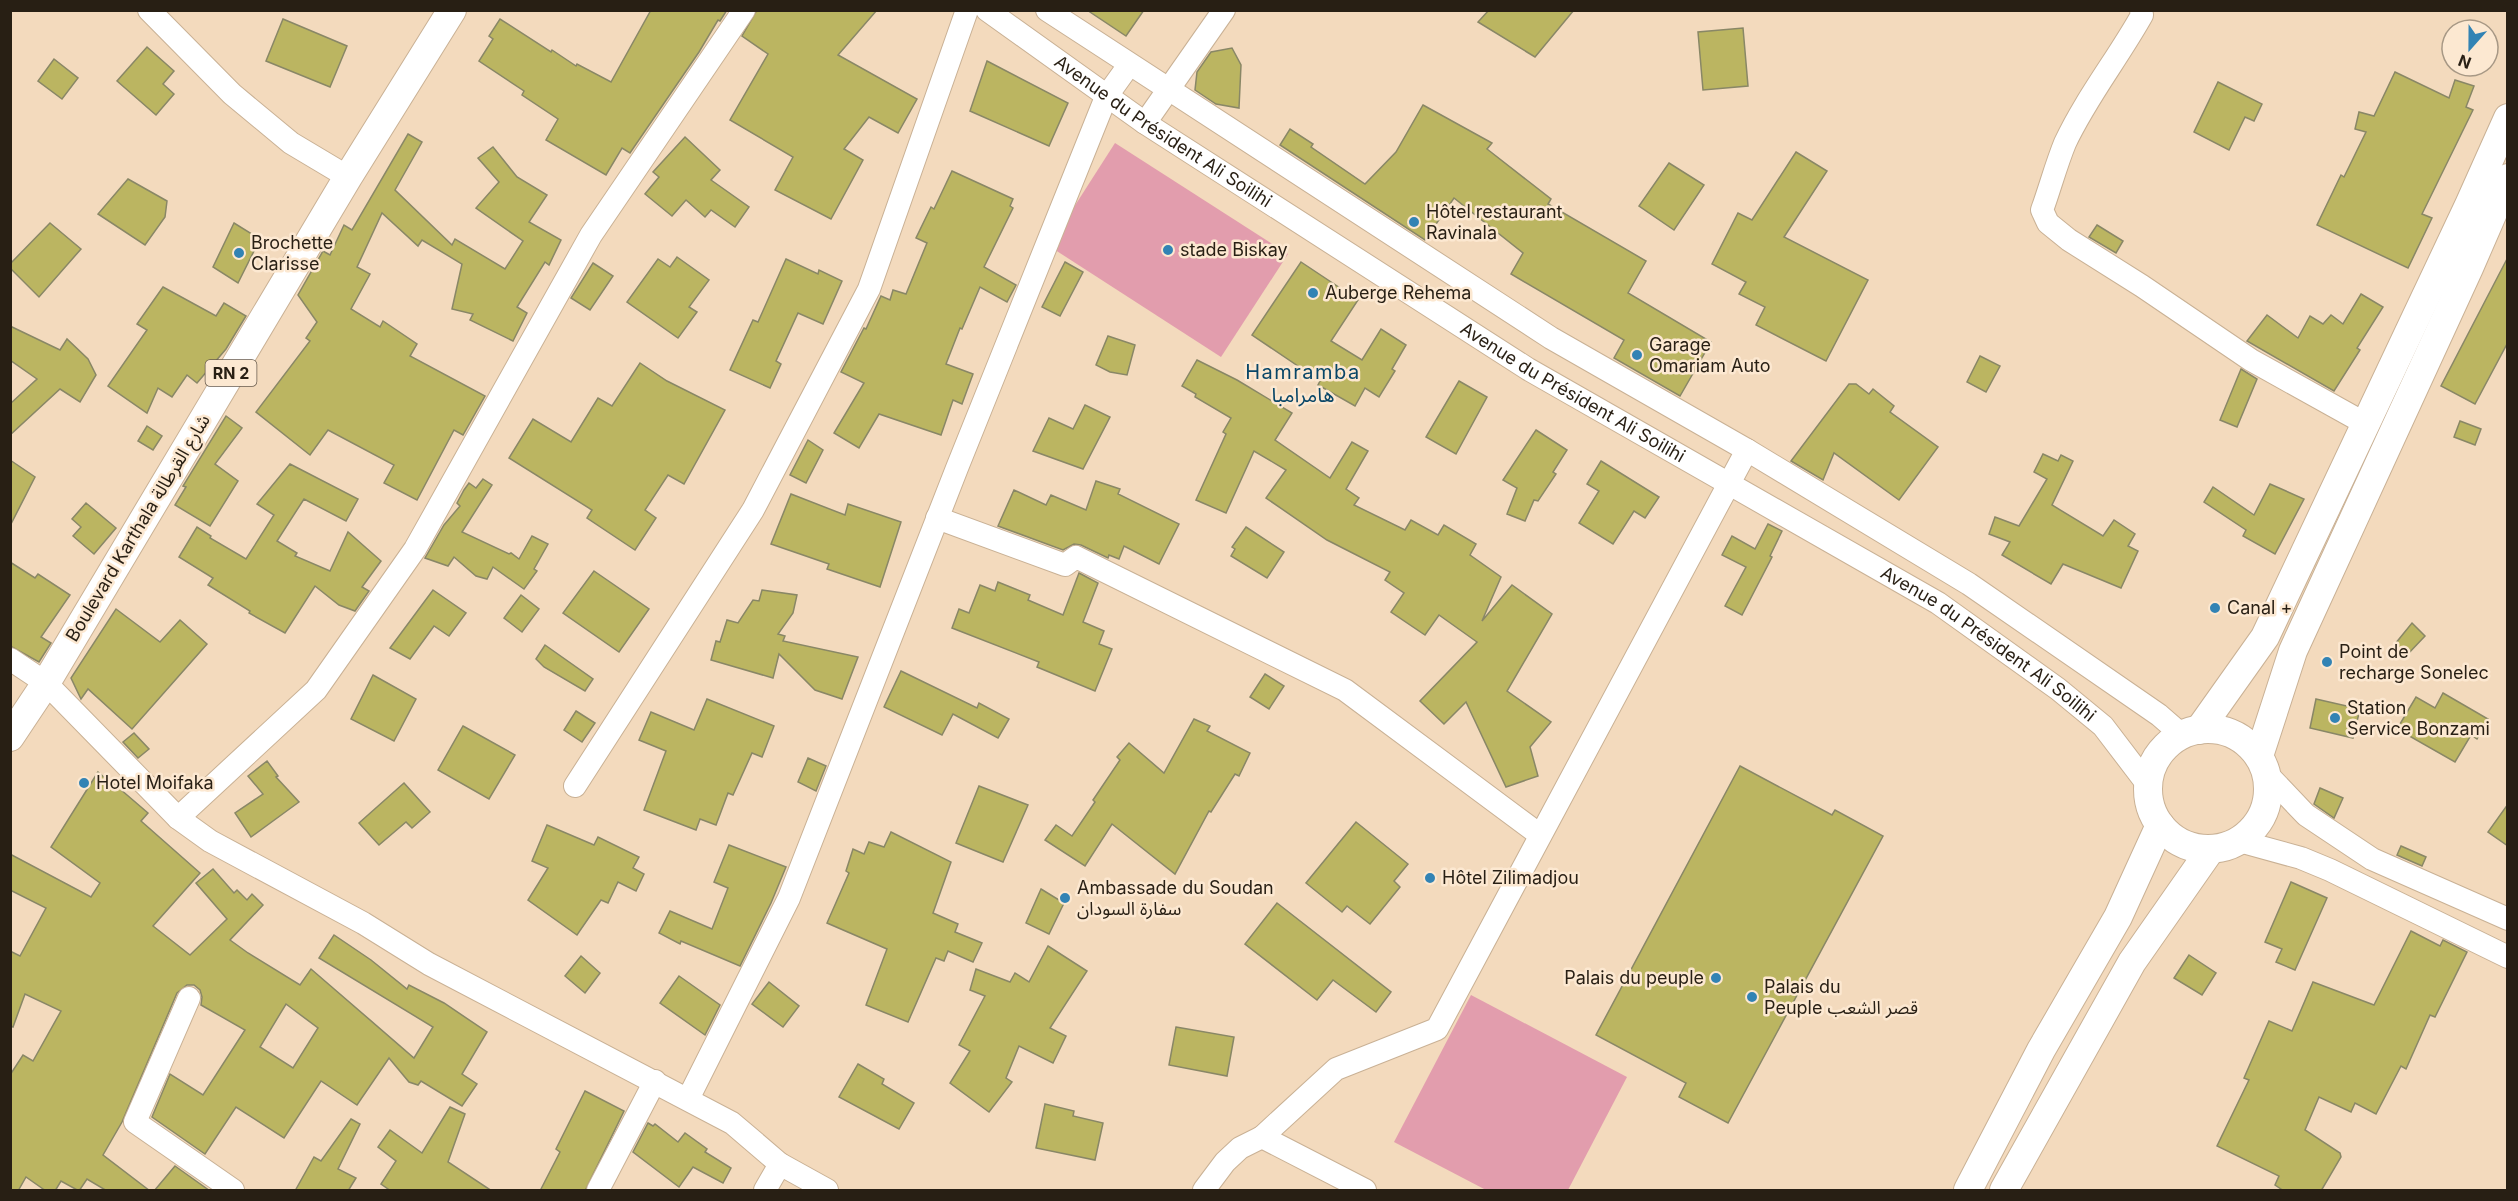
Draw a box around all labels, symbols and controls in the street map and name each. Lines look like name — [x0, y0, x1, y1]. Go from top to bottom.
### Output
north arrow — [2440, 18, 2500, 78]
text: N — [2455, 50, 2474, 74]
street label: Avenue du Président Ali Soilihi — [1051, 51, 1276, 212]
place label: Hôtel restaurant Ravinala — [1426, 201, 1563, 243]
marker: Hôtel restaurant Ravinala — [1407, 215, 1421, 229]
place label: Brochette Clarisse — [251, 232, 333, 274]
place label: stade Biskay — [1180, 239, 1288, 260]
marker: stade Biskay — [1161, 243, 1175, 257]
marker: Brochette Clarisse — [232, 246, 246, 260]
place label: Auberge Rehema — [1325, 282, 1471, 303]
marker: Auberge Rehema — [1306, 286, 1320, 300]
street label: Avenue du Président Ali Soilihi — [1457, 318, 1689, 466]
place label: Garage Omariam Auto — [1649, 334, 1771, 376]
marker: Garage Omariam Auto — [1630, 348, 1644, 362]
road number: RN 2 — [206, 360, 256, 386]
district label: Hamramba هامرامبا — [1245, 360, 1361, 407]
street label: Boulevard Karthala شارع القرطالة — [61, 410, 217, 647]
street label: Avenue du Président Ali Soilihi — [1877, 562, 2100, 726]
place label: Canal + — [2227, 597, 2292, 618]
marker: Canal + — [2208, 601, 2222, 615]
place label: Point de recharge Sonelec — [2339, 641, 2489, 683]
marker: Point de recharge Sonelec — [2320, 655, 2334, 669]
place label: Station Service Bonzami — [2347, 697, 2490, 739]
marker: Station Service Bonzami — [2328, 711, 2342, 725]
place label: Hotel Moifaka — [96, 772, 214, 793]
marker: Hotel Moifaka — [77, 776, 91, 790]
place label: Hôtel Zilimadjou — [1442, 867, 1579, 888]
marker: Hôtel Zilimadjou — [1423, 871, 1437, 885]
place label: Ambassade du Soudan سفارة السودان — [1077, 877, 1274, 920]
marker: Ambassade du Soudan سفارة السودان — [1058, 891, 1072, 905]
place label: Palais du peuple — [1564, 967, 1704, 988]
marker: Palais du peuple — [1709, 971, 1723, 985]
place label: Palais du Peuple قصر الشعب — [1764, 976, 1918, 1019]
marker: Palais du Peuple قصر الشعب — [1745, 990, 1759, 1004]

